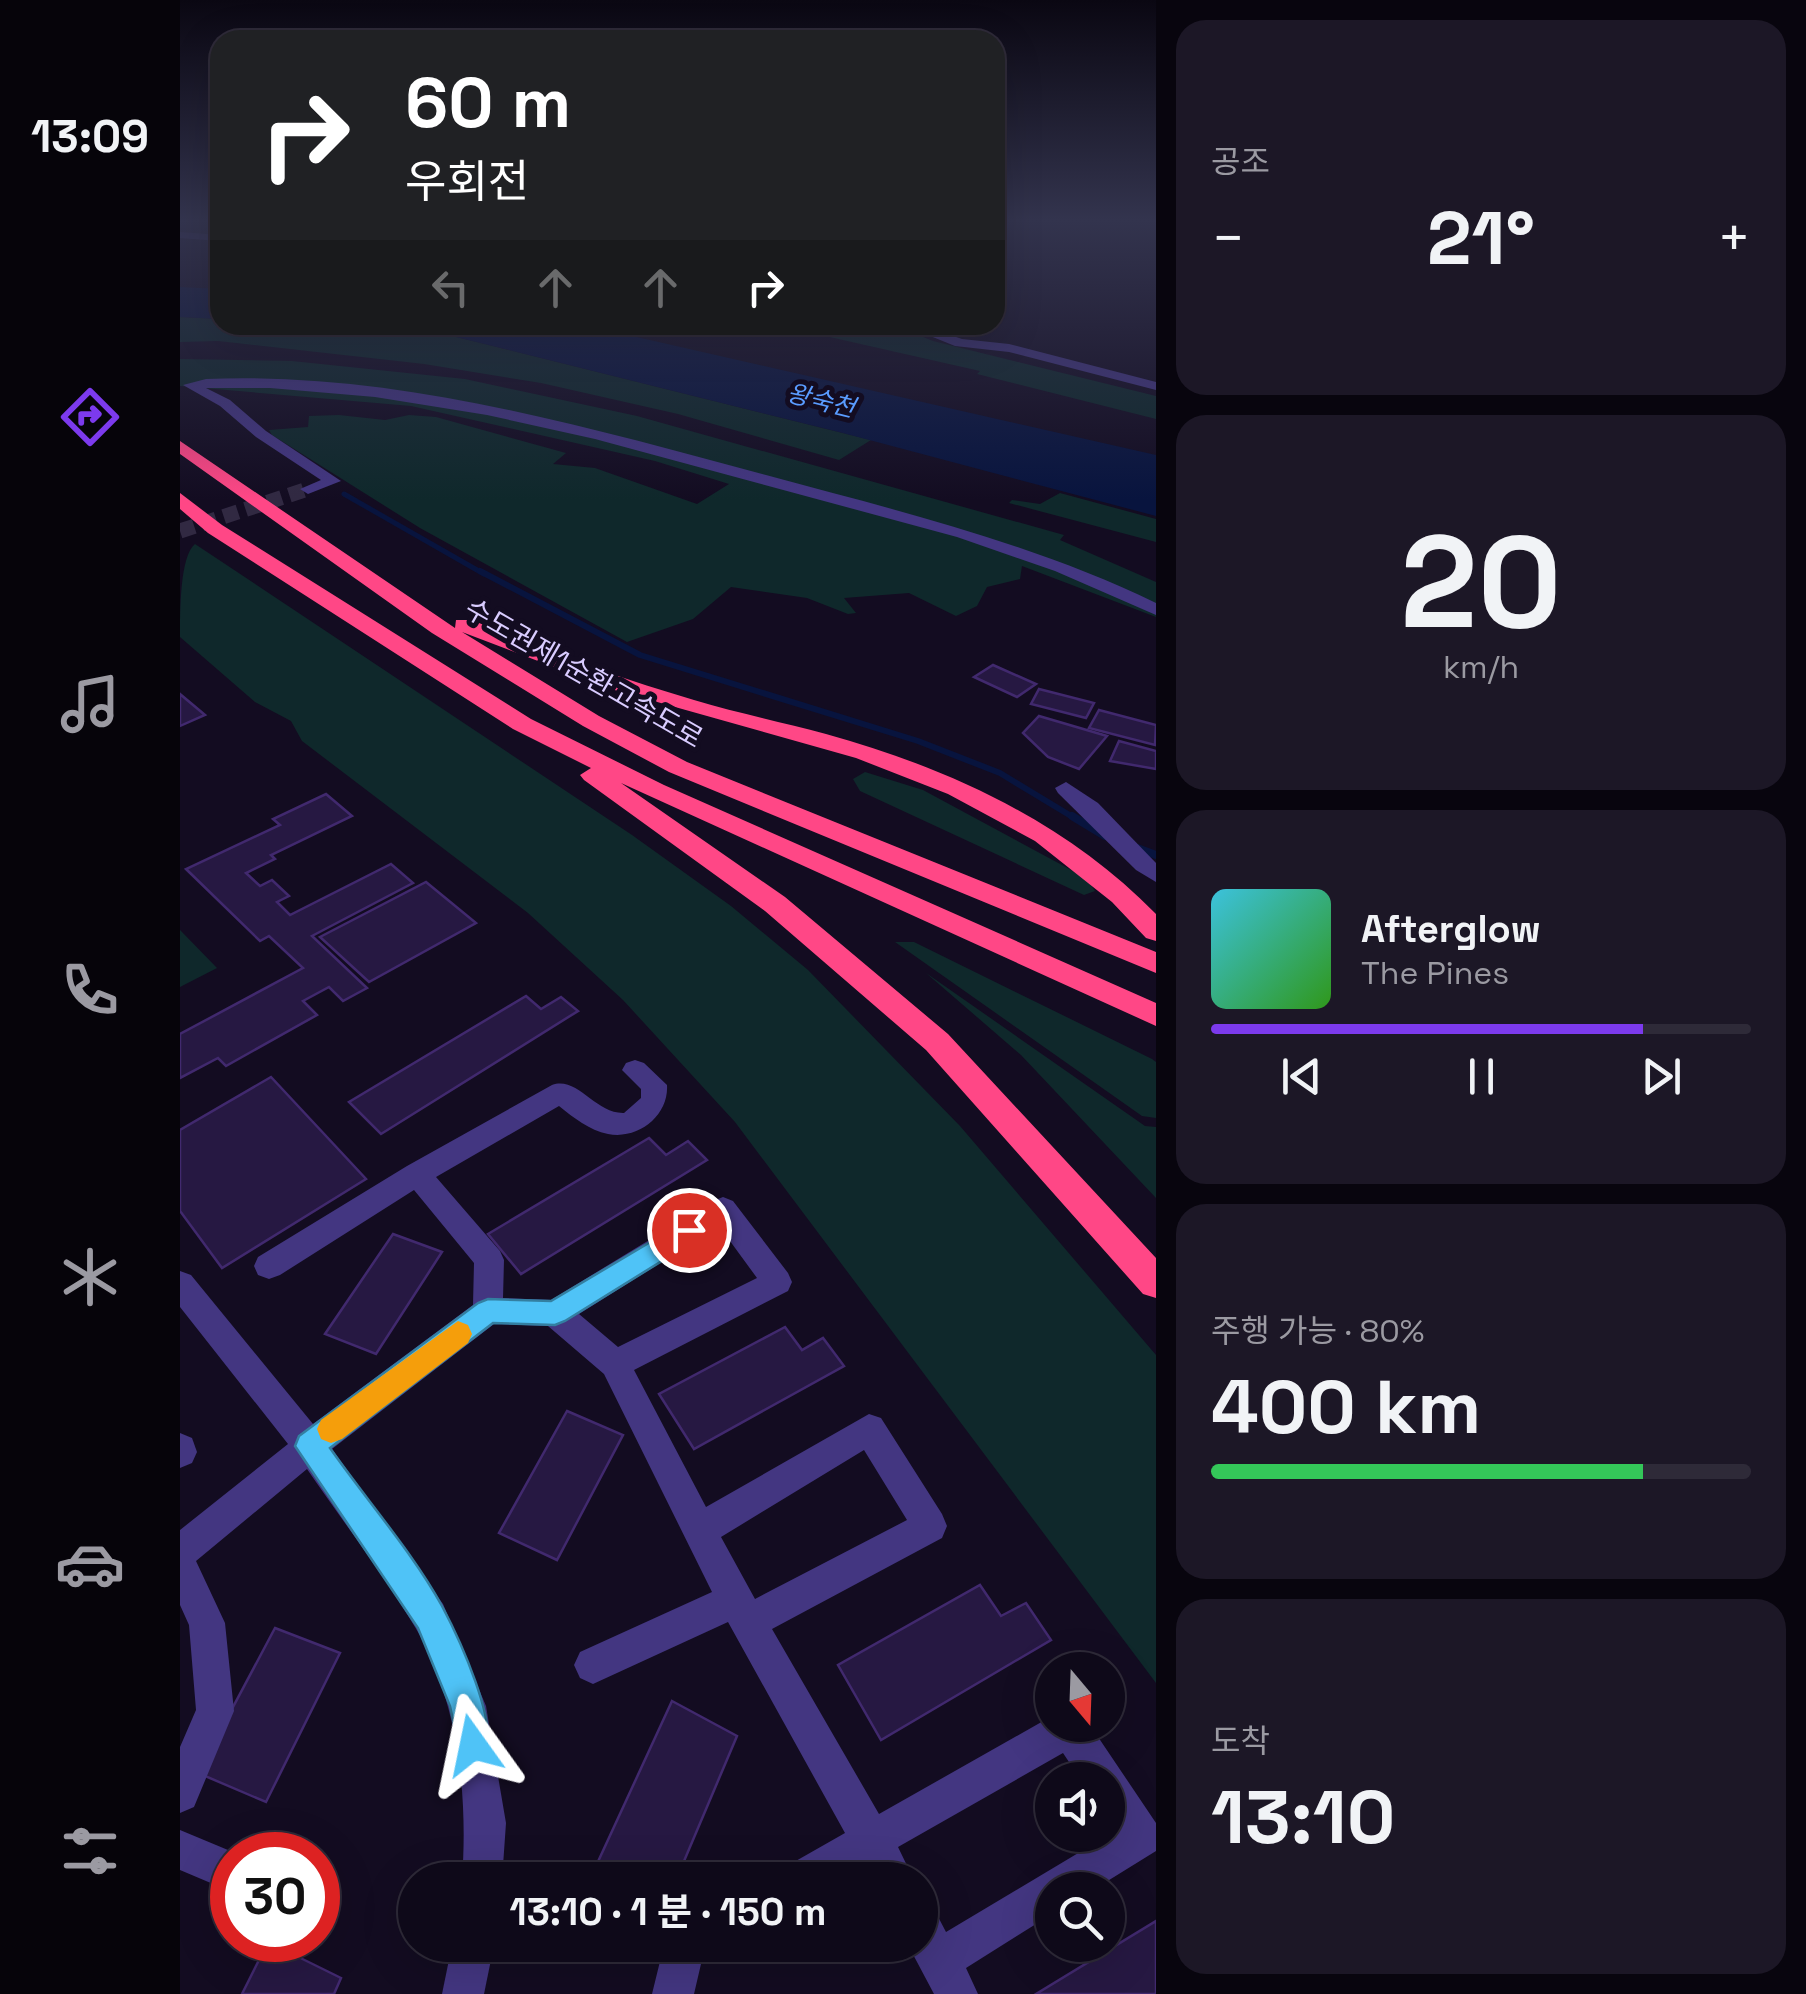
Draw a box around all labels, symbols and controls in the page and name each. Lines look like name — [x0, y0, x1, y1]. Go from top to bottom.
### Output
text: 60 m — [405, 58, 571, 147]
icon: right — [240, 70, 370, 200]
text: 13:09 — [31, 108, 149, 165]
text: 공조 — [1211, 142, 1270, 182]
text: 우회전 — [405, 153, 529, 210]
text: 21° — [1427, 190, 1535, 286]
text: − — [1211, 203, 1245, 273]
text: + — [1717, 203, 1751, 273]
icon: left — [423, 260, 478, 315]
icon: ahead — [528, 260, 583, 315]
icon: ahead — [633, 260, 688, 315]
icon: right — [738, 260, 793, 315]
water label: 왕숙천 — [784, 376, 861, 425]
icon: directions — [55, 382, 125, 452]
text: 20 — [1400, 499, 1562, 665]
street label: 수도권제1순환고속도로 — [458, 590, 710, 756]
text: km/h — [1443, 647, 1519, 687]
icon: music — [55, 669, 125, 739]
text: Afterglow — [1361, 905, 1541, 953]
text: The Pines — [1361, 953, 1509, 993]
icon: phone — [55, 955, 125, 1025]
icon: previous — [1274, 1049, 1329, 1104]
icon: pause — [1454, 1049, 1509, 1104]
icon: next — [1634, 1049, 1689, 1104]
pin — [647, 1188, 732, 1273]
icon: arrive — [662, 1203, 717, 1258]
icon: climate — [55, 1242, 125, 1312]
text: 주행 가능 · 80% — [1211, 1311, 1425, 1351]
text: 400 km — [1211, 1359, 1481, 1455]
icon: car — [55, 1529, 125, 1599]
north arrow — [1035, 1652, 1125, 1742]
map controls — [1035, 1652, 1125, 1962]
position arrow — [421, 1693, 525, 1797]
text: 도착 — [1211, 1721, 1270, 1761]
button: sound — [1035, 1762, 1125, 1852]
text: 13:10 — [1211, 1769, 1395, 1865]
icon: filters — [55, 1816, 125, 1886]
speed limit sign: 30 — [210, 1832, 340, 1962]
button: search — [1035, 1872, 1125, 1962]
text: 13:10 · 1 분 · 150 m — [509, 1888, 827, 1936]

